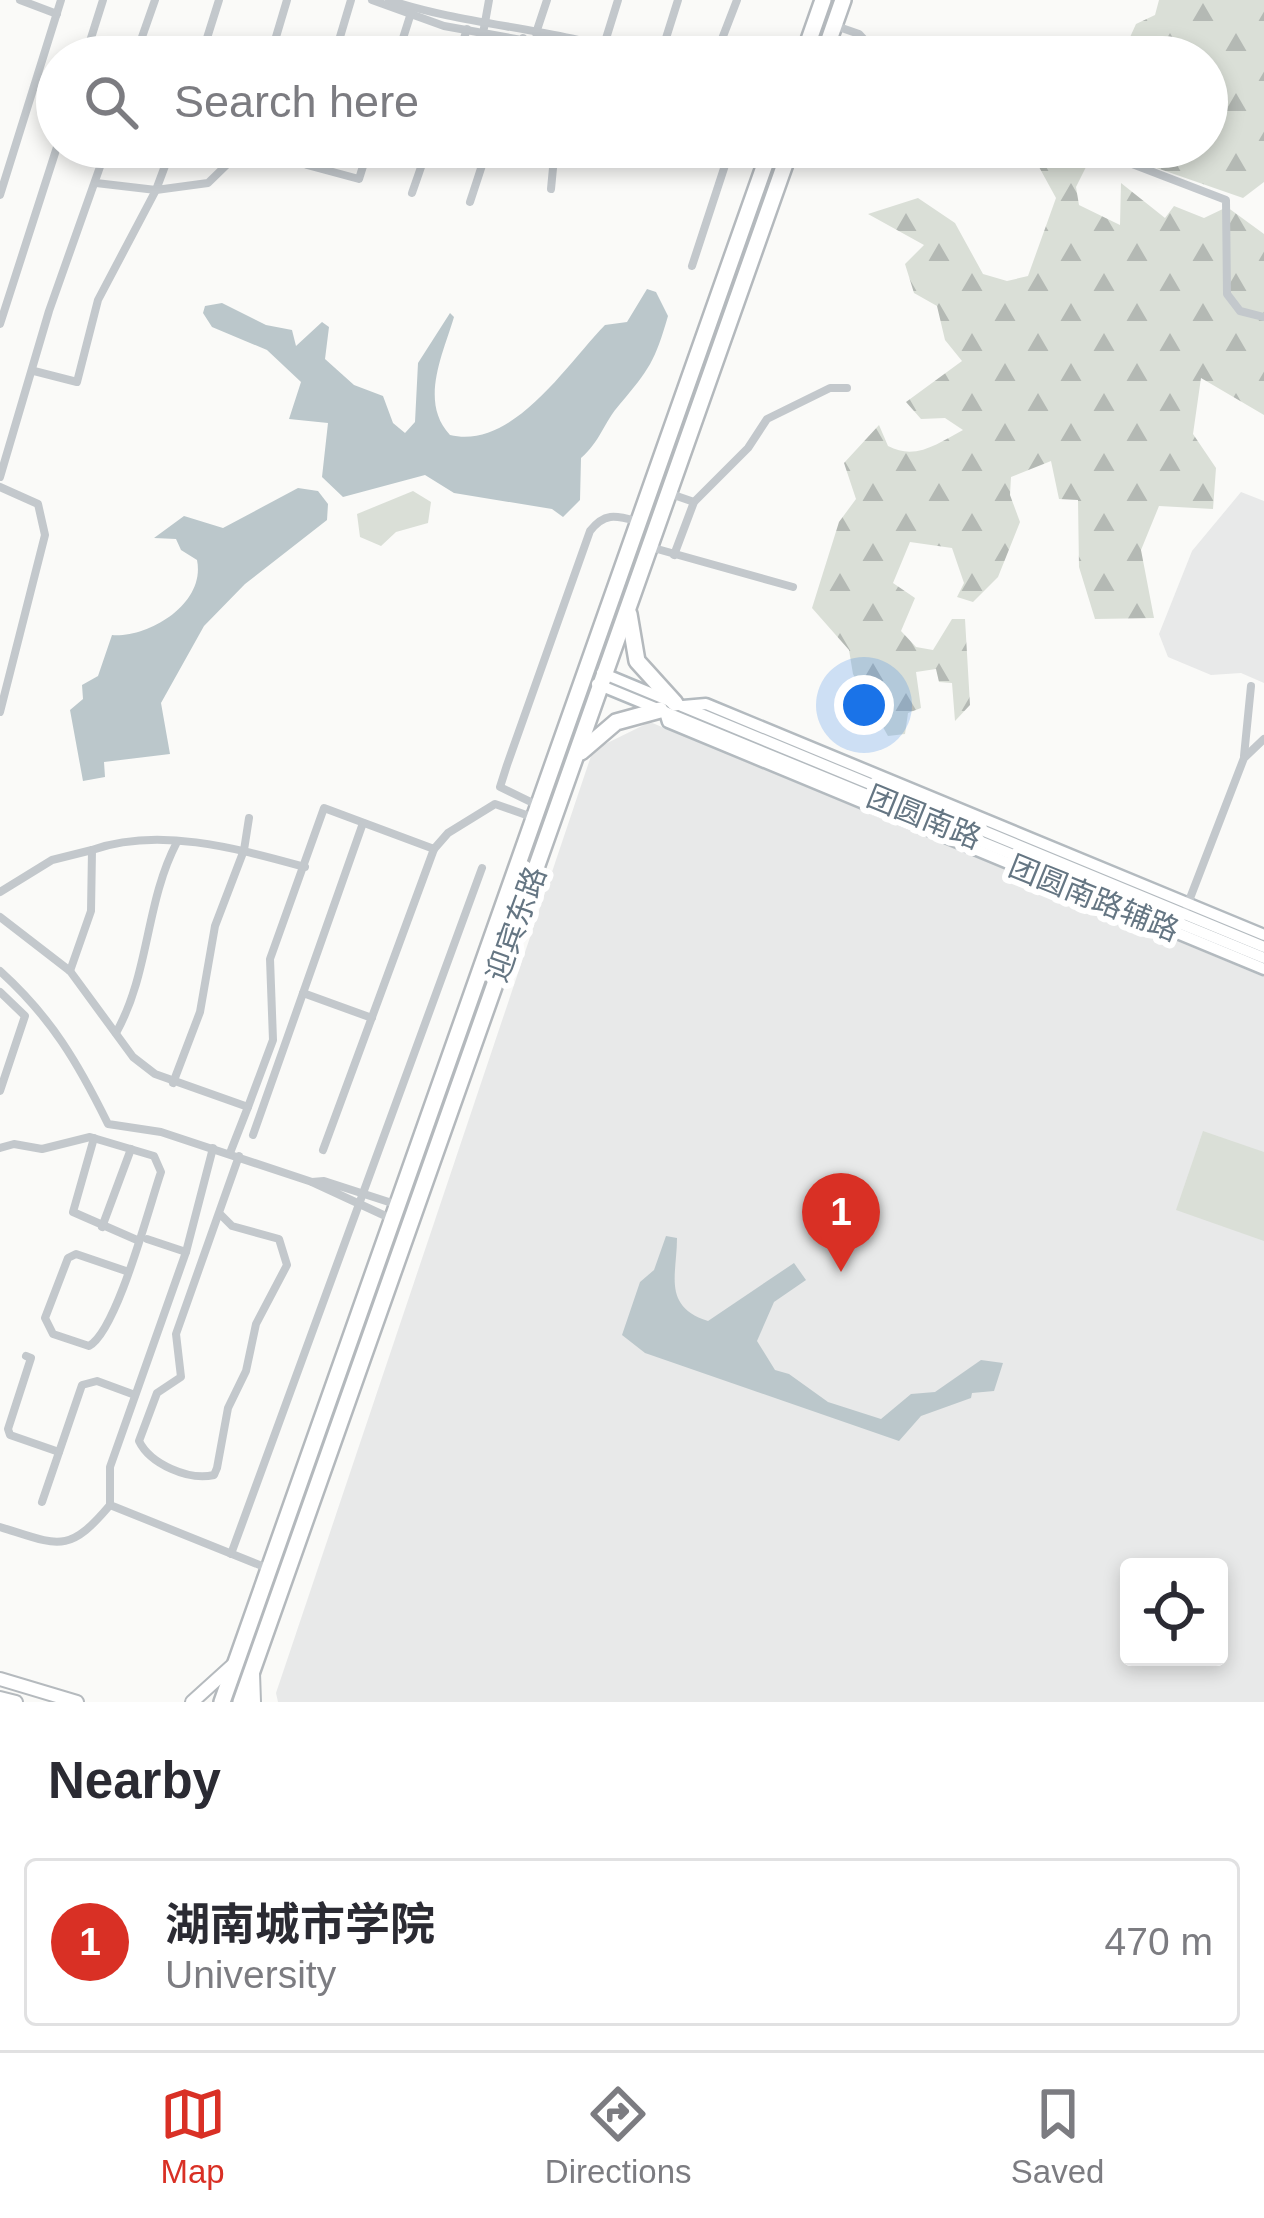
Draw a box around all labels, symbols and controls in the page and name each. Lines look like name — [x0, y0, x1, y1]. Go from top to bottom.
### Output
search box — [36, 36, 1228, 168]
icon: search — [78, 69, 144, 135]
text: Search here — [174, 76, 419, 127]
your location — [834, 675, 894, 735]
street label: 团圆南路 — [862, 779, 986, 855]
street label: 团圆南路辅路 — [1004, 849, 1184, 947]
street label: 迎宾东路 — [480, 862, 552, 986]
pin: 1 — [802, 1173, 880, 1272]
map controls — [1120, 1558, 1228, 1666]
button: locate — [1120, 1558, 1228, 1666]
text: Nearby — [48, 1752, 221, 1809]
text: 湖南城市学院 — [165, 1899, 435, 1950]
text: 1 — [79, 1920, 101, 1963]
text: 470 m — [1105, 1920, 1213, 1963]
text: University — [165, 1953, 336, 1996]
tab: Map — [160, 2081, 226, 2191]
tab: Directions — [545, 2081, 692, 2191]
tab: Saved — [1011, 2081, 1104, 2191]

